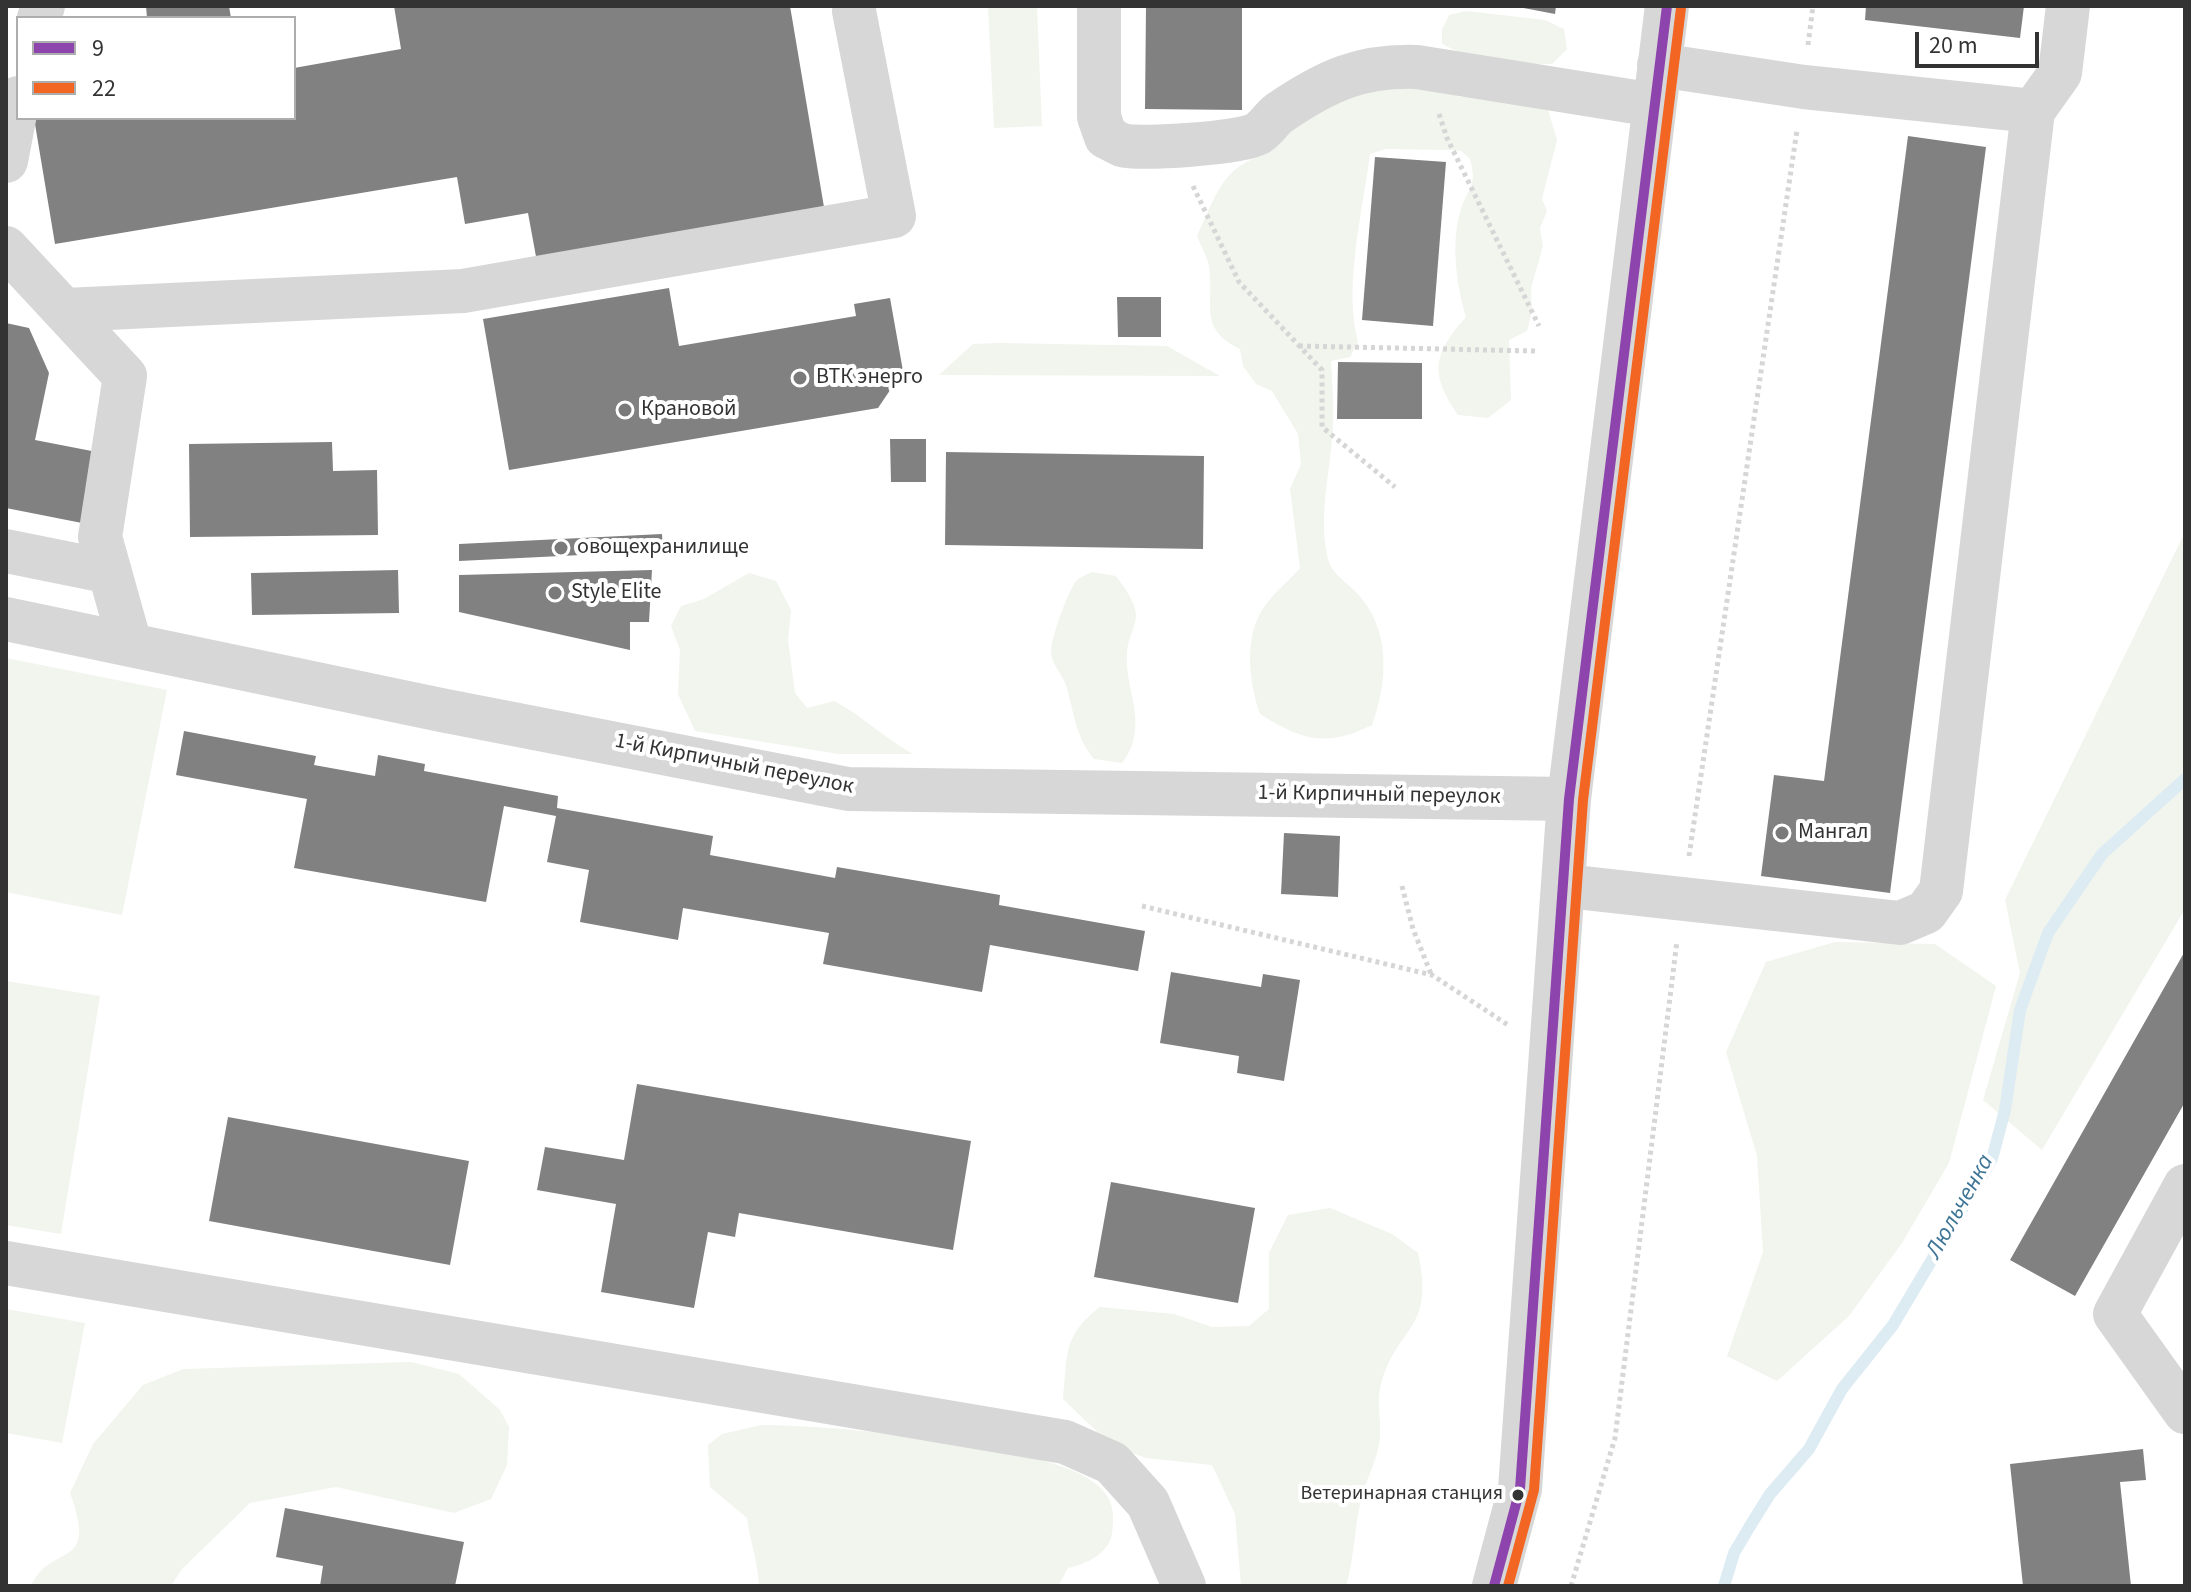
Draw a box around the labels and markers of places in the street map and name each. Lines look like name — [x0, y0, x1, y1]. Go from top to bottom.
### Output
place label: ВТК энерго — [816, 365, 923, 391]
marker: ВТК энерго — [791, 369, 809, 387]
place label: Крановой — [641, 397, 737, 423]
marker: Крановой — [616, 401, 634, 419]
place label: овощехранилище — [577, 535, 749, 561]
marker: овощехранилище — [552, 539, 570, 557]
place label: Style Elite — [571, 580, 662, 606]
marker: Style Elite — [546, 584, 564, 602]
place label: Мангал — [1798, 820, 1869, 846]
marker: Мангал — [1773, 824, 1791, 842]
place label: Ветеринарная станция — [1300, 1483, 1503, 1507]
marker: Ветеринарная станция — [1510, 1487, 1526, 1503]

